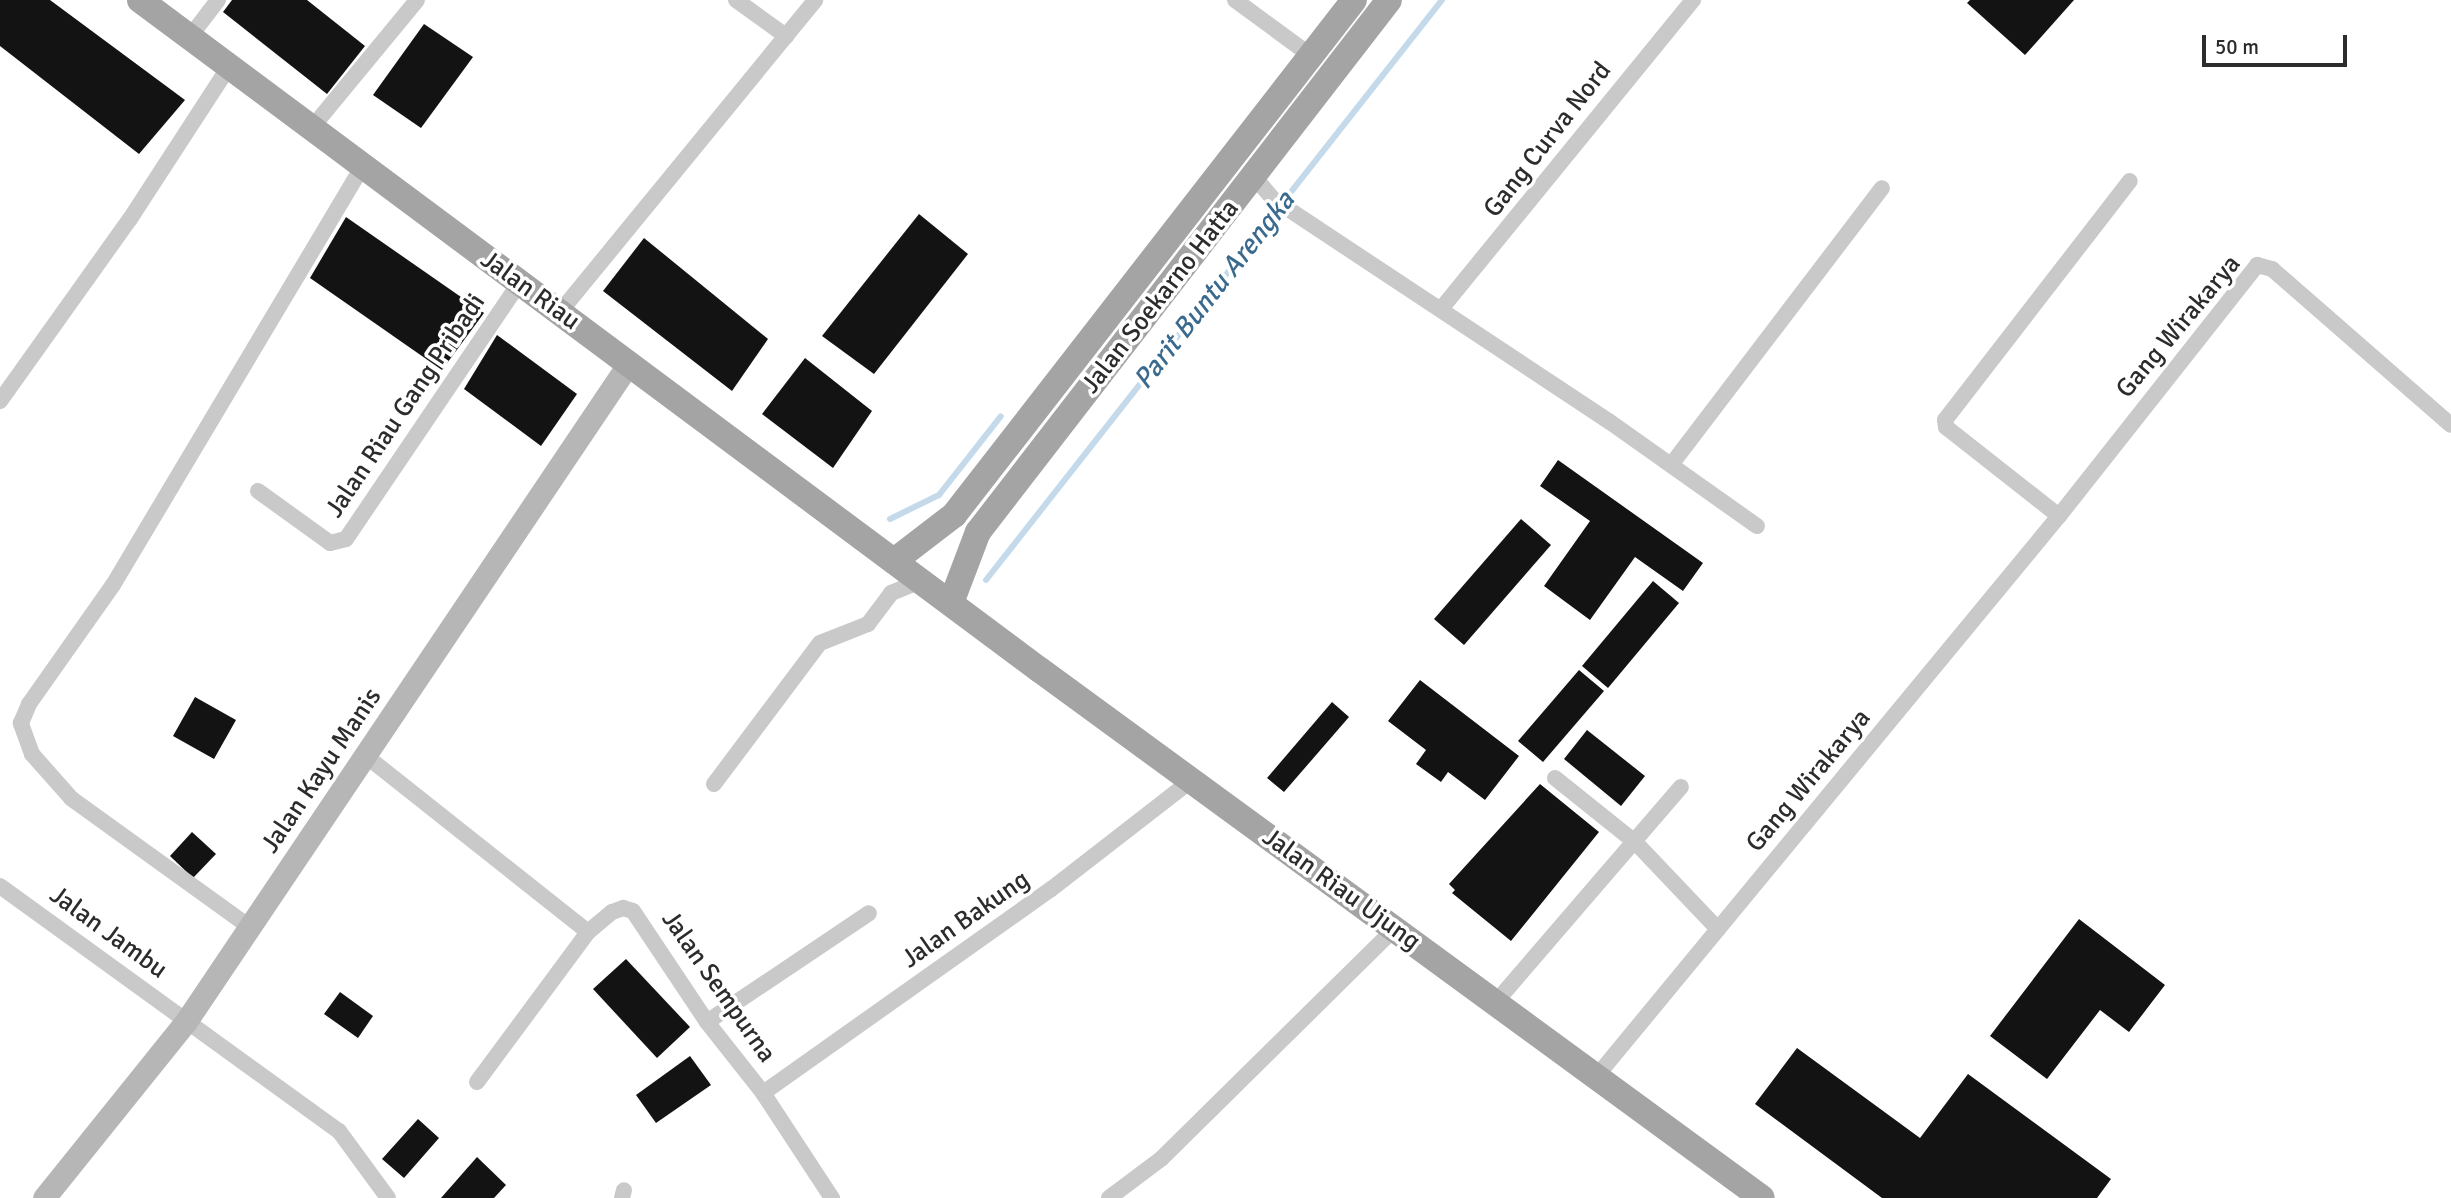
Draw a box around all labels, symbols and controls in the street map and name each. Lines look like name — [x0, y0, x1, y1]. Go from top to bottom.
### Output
scale bar — [2206, 21, 2351, 65]
text: 50 m — [2215, 34, 2259, 60]
street label: Gang Curva Nord — [1478, 56, 1618, 224]
water label: Parit Buntu Arengka — [1126, 184, 1302, 396]
street label: Jalan Soekarno Hatta — [1076, 194, 1246, 400]
street label: Jalan Riau — [474, 245, 586, 337]
street label: Gang Wirakarya — [2110, 249, 2248, 405]
street label: Jalan Riau Gang Pribadi — [319, 288, 493, 524]
street label: Jalan Kayu Manis — [255, 683, 389, 859]
street label: Gang Wirakarya — [1740, 703, 1878, 859]
street label: Jalan Riau Ujung — [1256, 822, 1426, 958]
street label: Jalan Bakung — [896, 865, 1036, 975]
street label: Jalan Jambu — [43, 880, 173, 986]
street label: Jalan Sempurna — [654, 905, 782, 1069]

